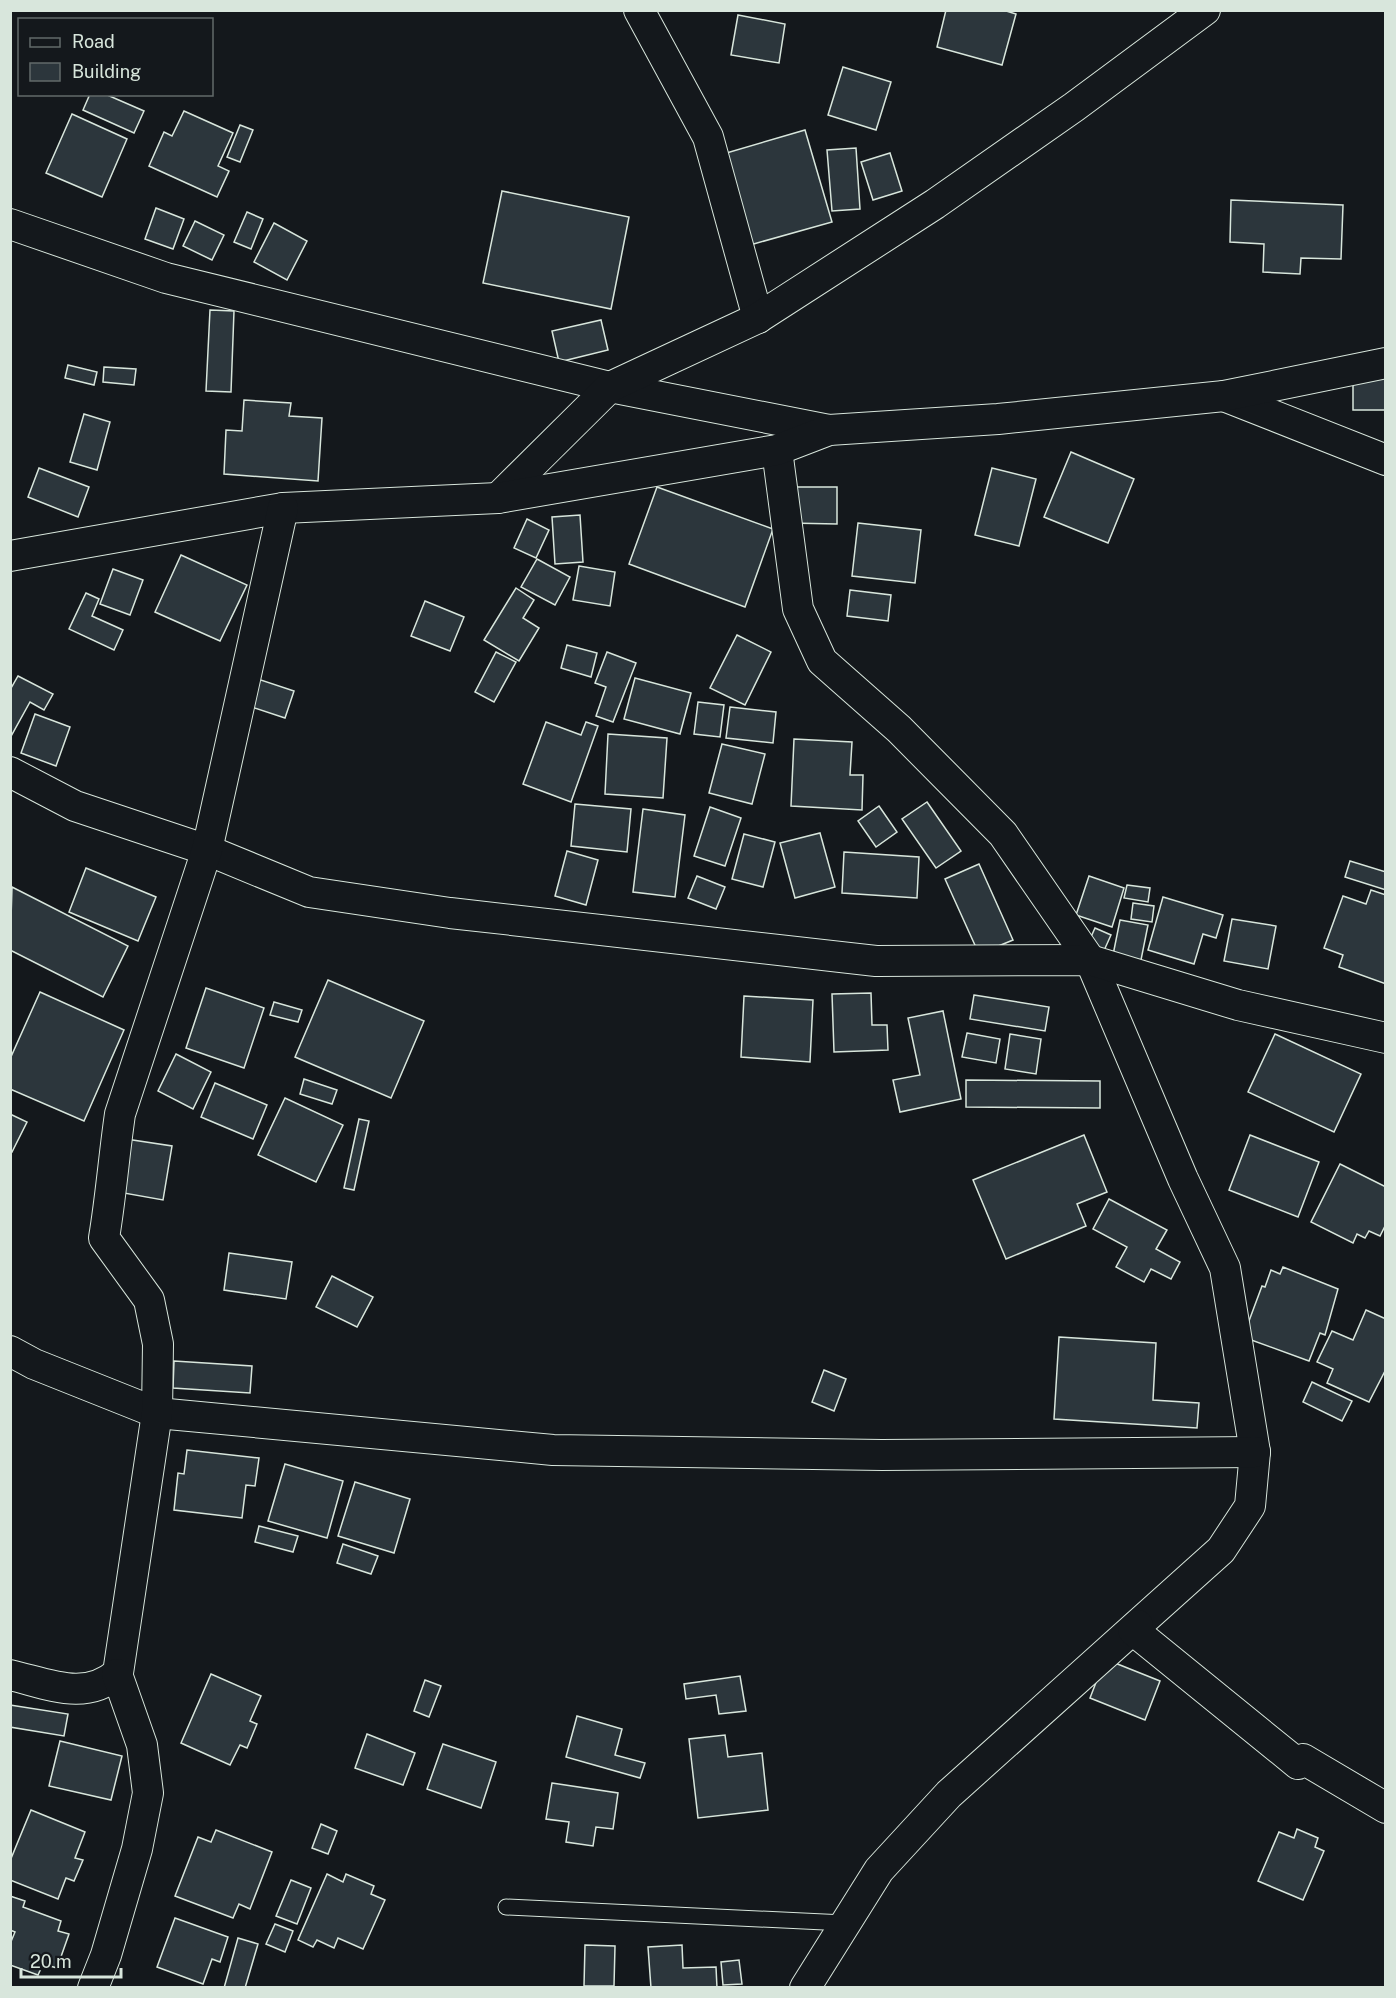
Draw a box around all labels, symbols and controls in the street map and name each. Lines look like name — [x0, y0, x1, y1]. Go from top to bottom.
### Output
legend — [18, 18, 213, 96]
text: Road — [72, 31, 115, 52]
text: Building — [72, 61, 141, 82]
scale bar — [21, 1941, 122, 1979]
text: 20 m — [30, 1951, 72, 1972]

